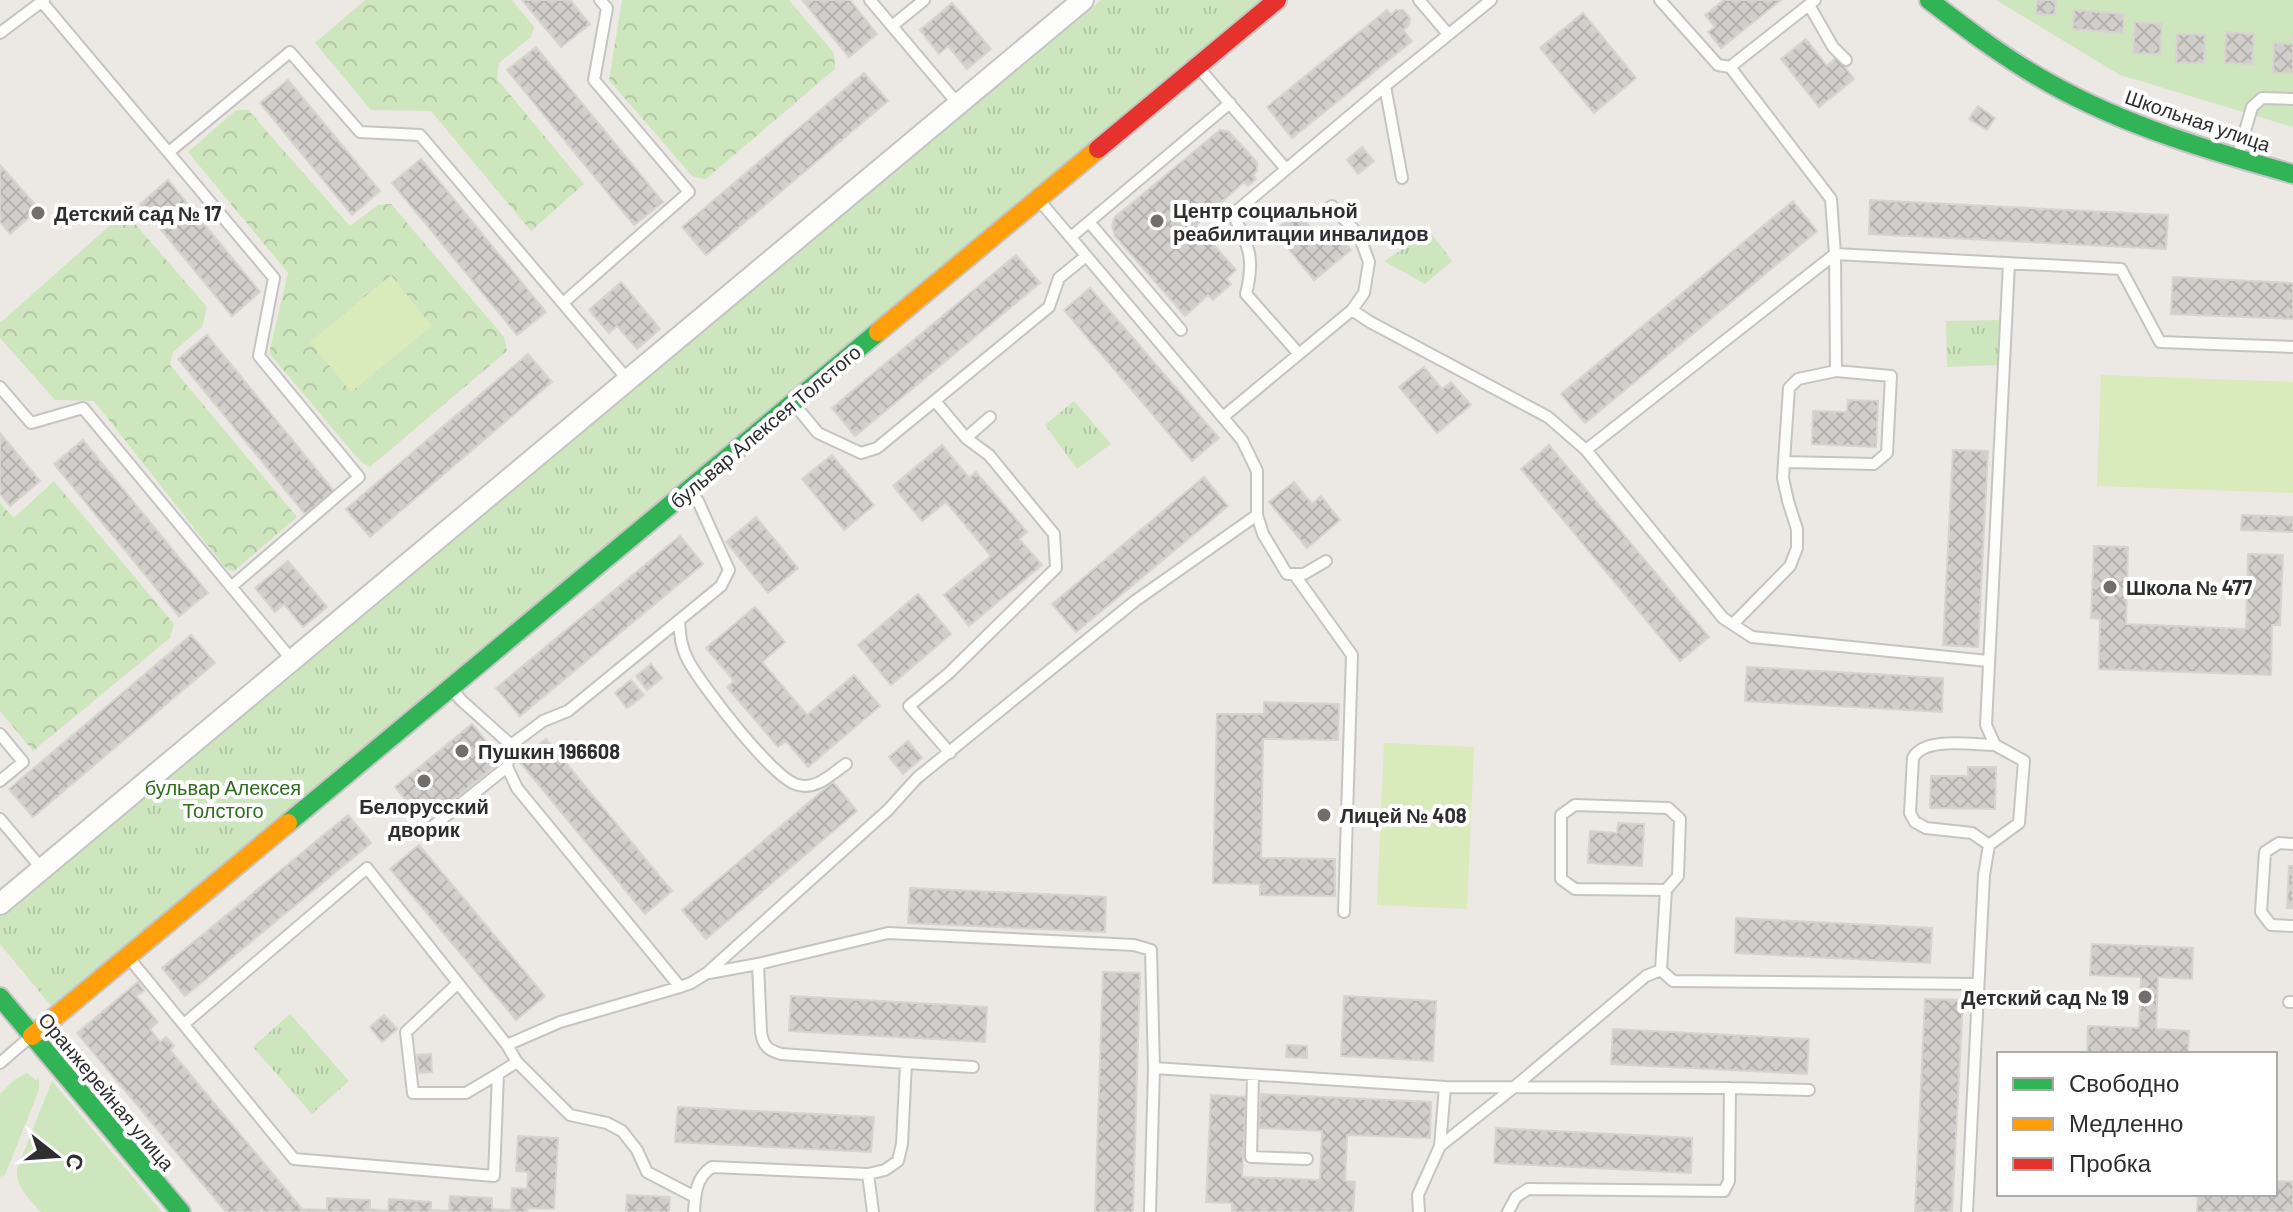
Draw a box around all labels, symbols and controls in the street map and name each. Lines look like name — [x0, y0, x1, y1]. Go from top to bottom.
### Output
street label: Школьная улица — [2122, 84, 2275, 156]
place label: Центр социальной реабилитации инвалидов — [1173, 198, 1429, 245]
place label: Детский сад № 17 — [54, 201, 221, 225]
marker: Детский сад № 17 — [29, 204, 47, 222]
marker: Центр социальной реабилитации инвалидов — [1148, 212, 1166, 230]
street label: бульвар Алексея Толстого — [665, 339, 865, 513]
place label: Школа № 477 — [2126, 575, 2252, 599]
marker: Школа № 477 — [2101, 578, 2119, 596]
place label: Пушкин 196608 — [478, 739, 620, 763]
marker: Пушкин 196608 — [453, 742, 471, 760]
marker: Белорусский дворик — [415, 772, 433, 790]
park label: бульвар Алексея Толстого — [145, 775, 301, 822]
place label: Белорусский дворик — [359, 794, 489, 841]
place label: Лицей № 408 — [1340, 803, 1467, 827]
marker: Лицей № 408 — [1315, 806, 1333, 824]
place label: Детский сад № 19 — [1961, 985, 2129, 1009]
marker: Детский сад № 19 — [2136, 988, 2154, 1006]
street label: Оранжерейная улица — [34, 1007, 181, 1176]
legend — [1997, 1052, 2277, 1196]
text: Свободно — [2069, 1068, 2179, 1097]
text: Медленно — [2069, 1108, 2183, 1137]
north arrow — [16, 1116, 96, 1196]
text: Пробка — [2069, 1148, 2152, 1177]
text: С — [61, 1151, 91, 1174]

